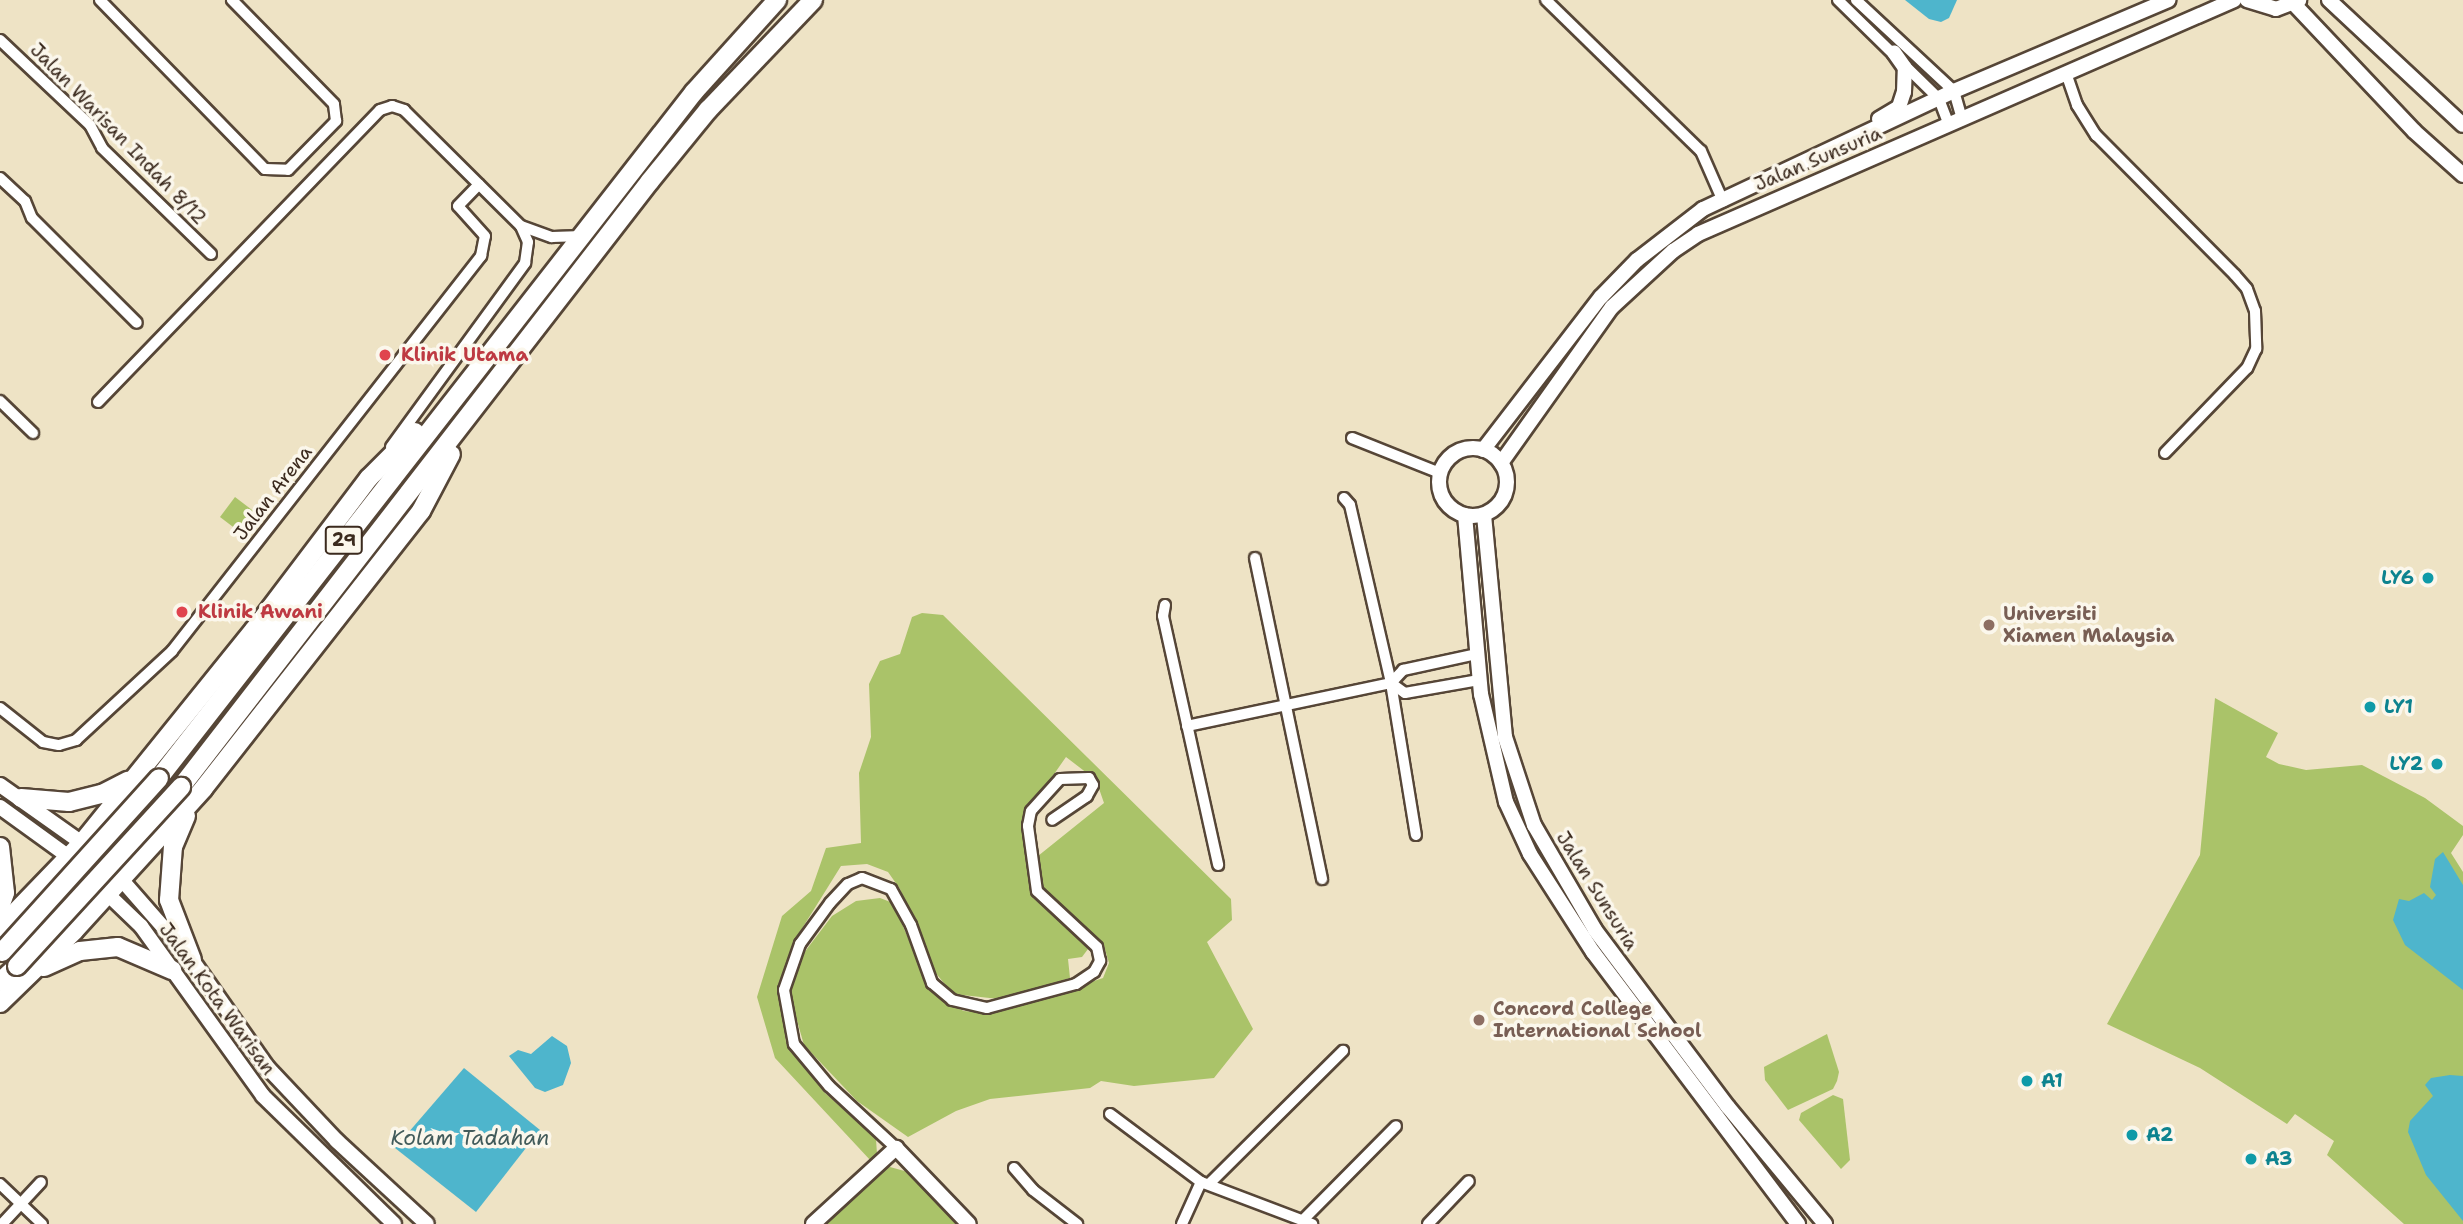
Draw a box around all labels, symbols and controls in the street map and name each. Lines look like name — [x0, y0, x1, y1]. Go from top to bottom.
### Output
street label: Jalan Warisan Indah 8/12 — [25, 38, 211, 230]
street label: Jalan Sunsuria — [1751, 122, 1885, 196]
place label: Klinik Utama — [401, 344, 528, 366]
marker: Klinik Utama — [375, 345, 395, 365]
street label: Jalan Arena — [229, 441, 317, 545]
road number: 29 — [325, 526, 363, 554]
place label: LY6 — [2381, 567, 2414, 589]
marker: LY6 — [2420, 570, 2436, 586]
place label: Klinik Awani — [198, 601, 323, 623]
marker: Klinik Awani — [172, 602, 192, 622]
place label: Universiti Xiamen Malaysia — [2003, 603, 2174, 647]
marker: Universiti Xiamen Malaysia — [1981, 617, 1997, 633]
place label: LY1 — [2384, 696, 2413, 718]
marker: LY1 — [2362, 699, 2378, 715]
place label: LY2 — [2389, 753, 2423, 775]
marker: LY2 — [2429, 756, 2445, 772]
street label: Jalan Sunsuria — [1551, 827, 1643, 955]
street label: Jalan Kota Warisan — [154, 919, 280, 1079]
place label: Concord College International School — [1493, 998, 1702, 1042]
marker: Concord College International School — [1471, 1012, 1487, 1028]
place label: A1 — [2041, 1070, 2063, 1092]
marker: A1 — [2019, 1073, 2035, 1089]
place label: A2 — [2146, 1124, 2173, 1146]
water label: Kolam Tadahan — [390, 1125, 550, 1151]
marker: A2 — [2124, 1127, 2140, 1143]
place label: A3 — [2265, 1148, 2292, 1170]
marker: A3 — [2243, 1151, 2259, 1167]

